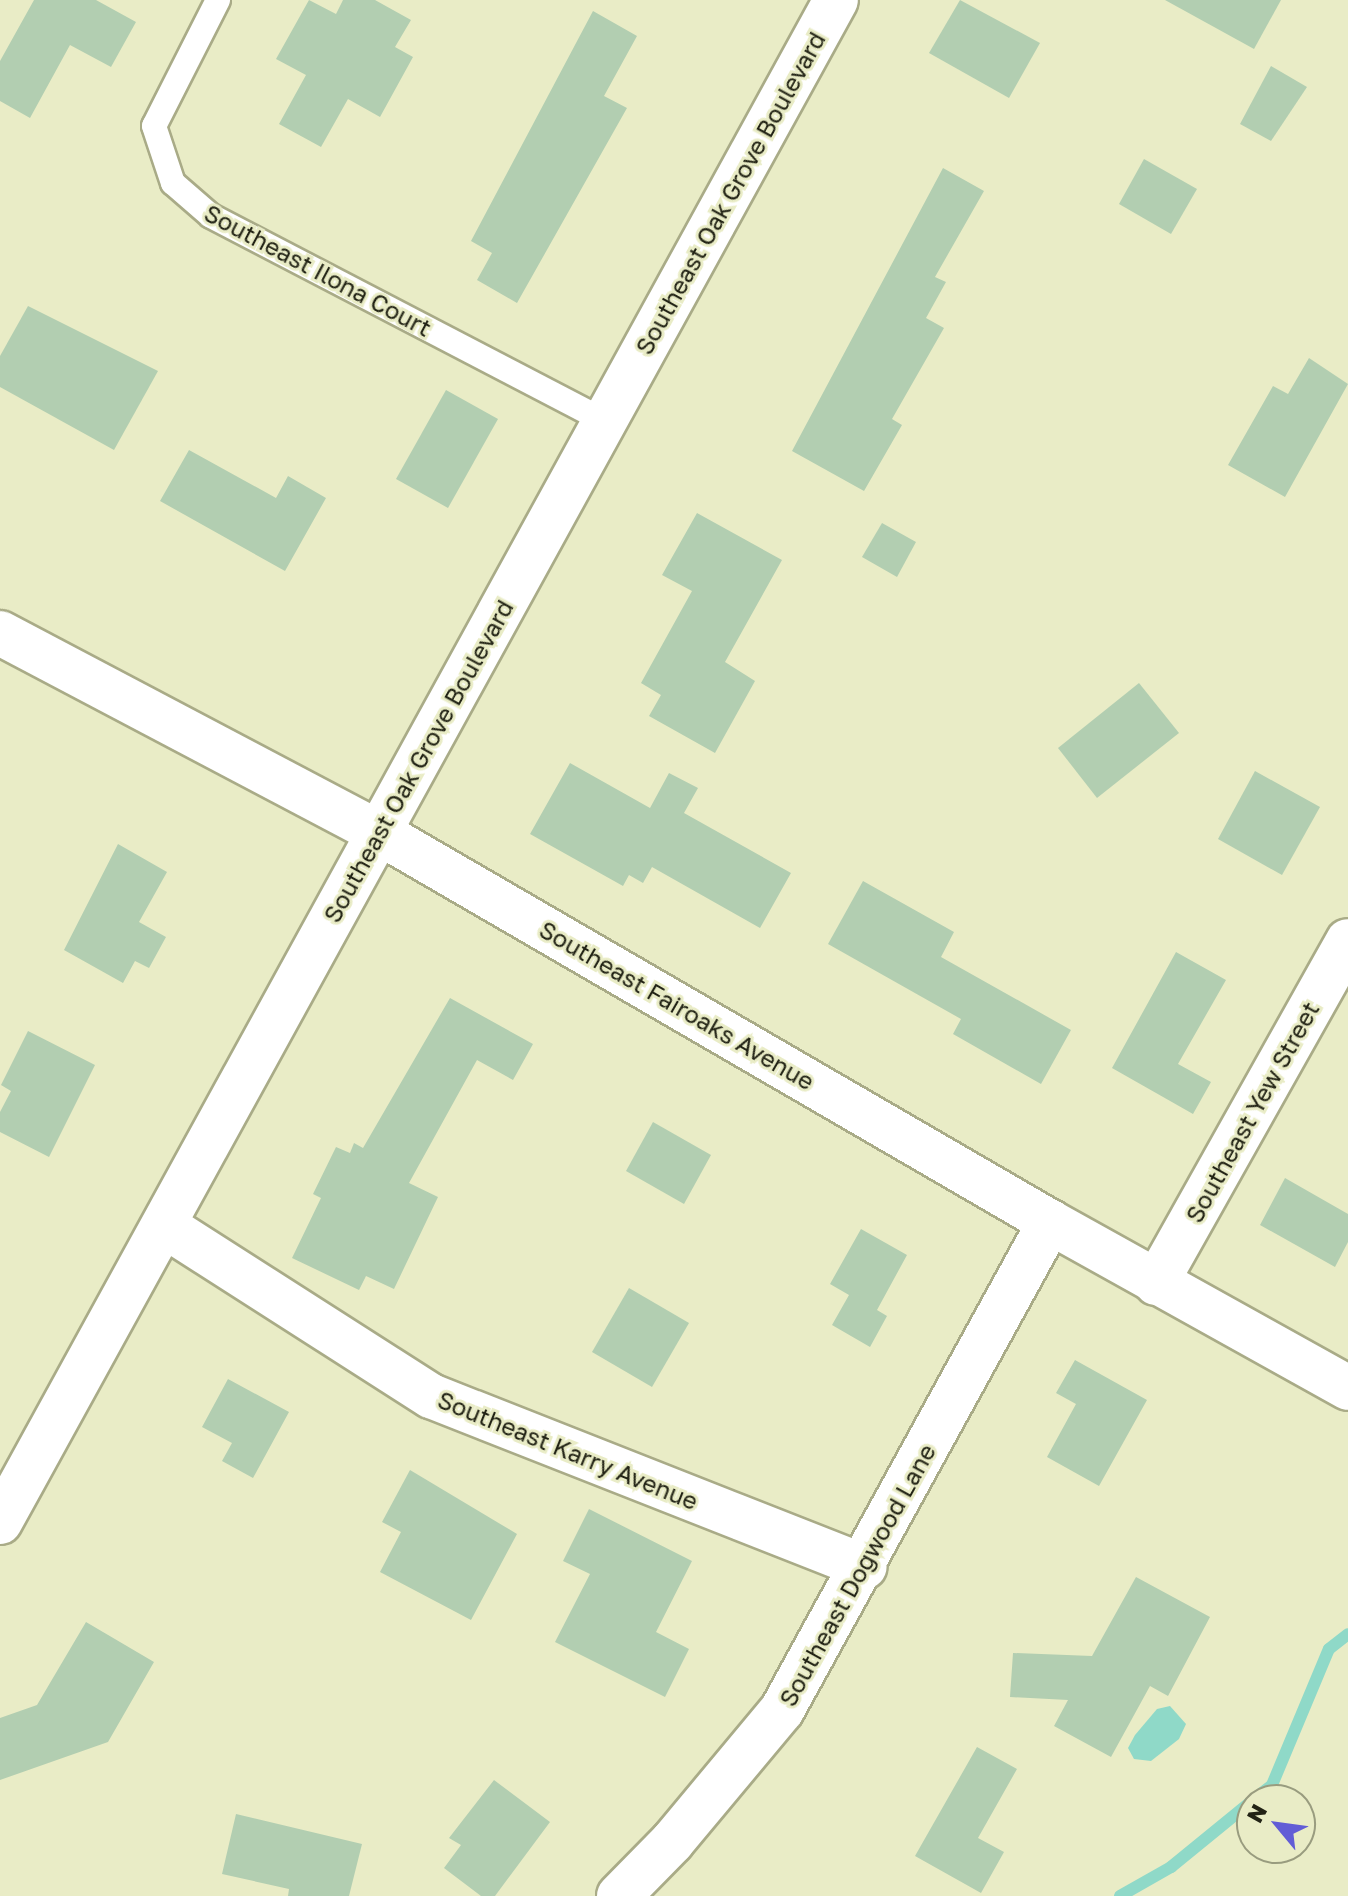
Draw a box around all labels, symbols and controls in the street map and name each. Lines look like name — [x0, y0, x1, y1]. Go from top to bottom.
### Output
street label: Southeast Oak Grove Boulevard — [629, 27, 831, 359]
street label: Southeast Ilona Court — [200, 198, 436, 342]
street label: Southeast Oak Grove Boulevard — [317, 595, 519, 927]
street label: Southeast Fairoaks Avenue — [535, 914, 819, 1096]
street label: Southeast Yew Street — [1179, 997, 1325, 1227]
street label: Southeast Karry Avenue — [434, 1385, 702, 1515]
street label: Southeast Dogwood Lane — [773, 1439, 941, 1711]
north arrow — [1236, 1784, 1316, 1864]
text: N — [1240, 1799, 1272, 1827]

